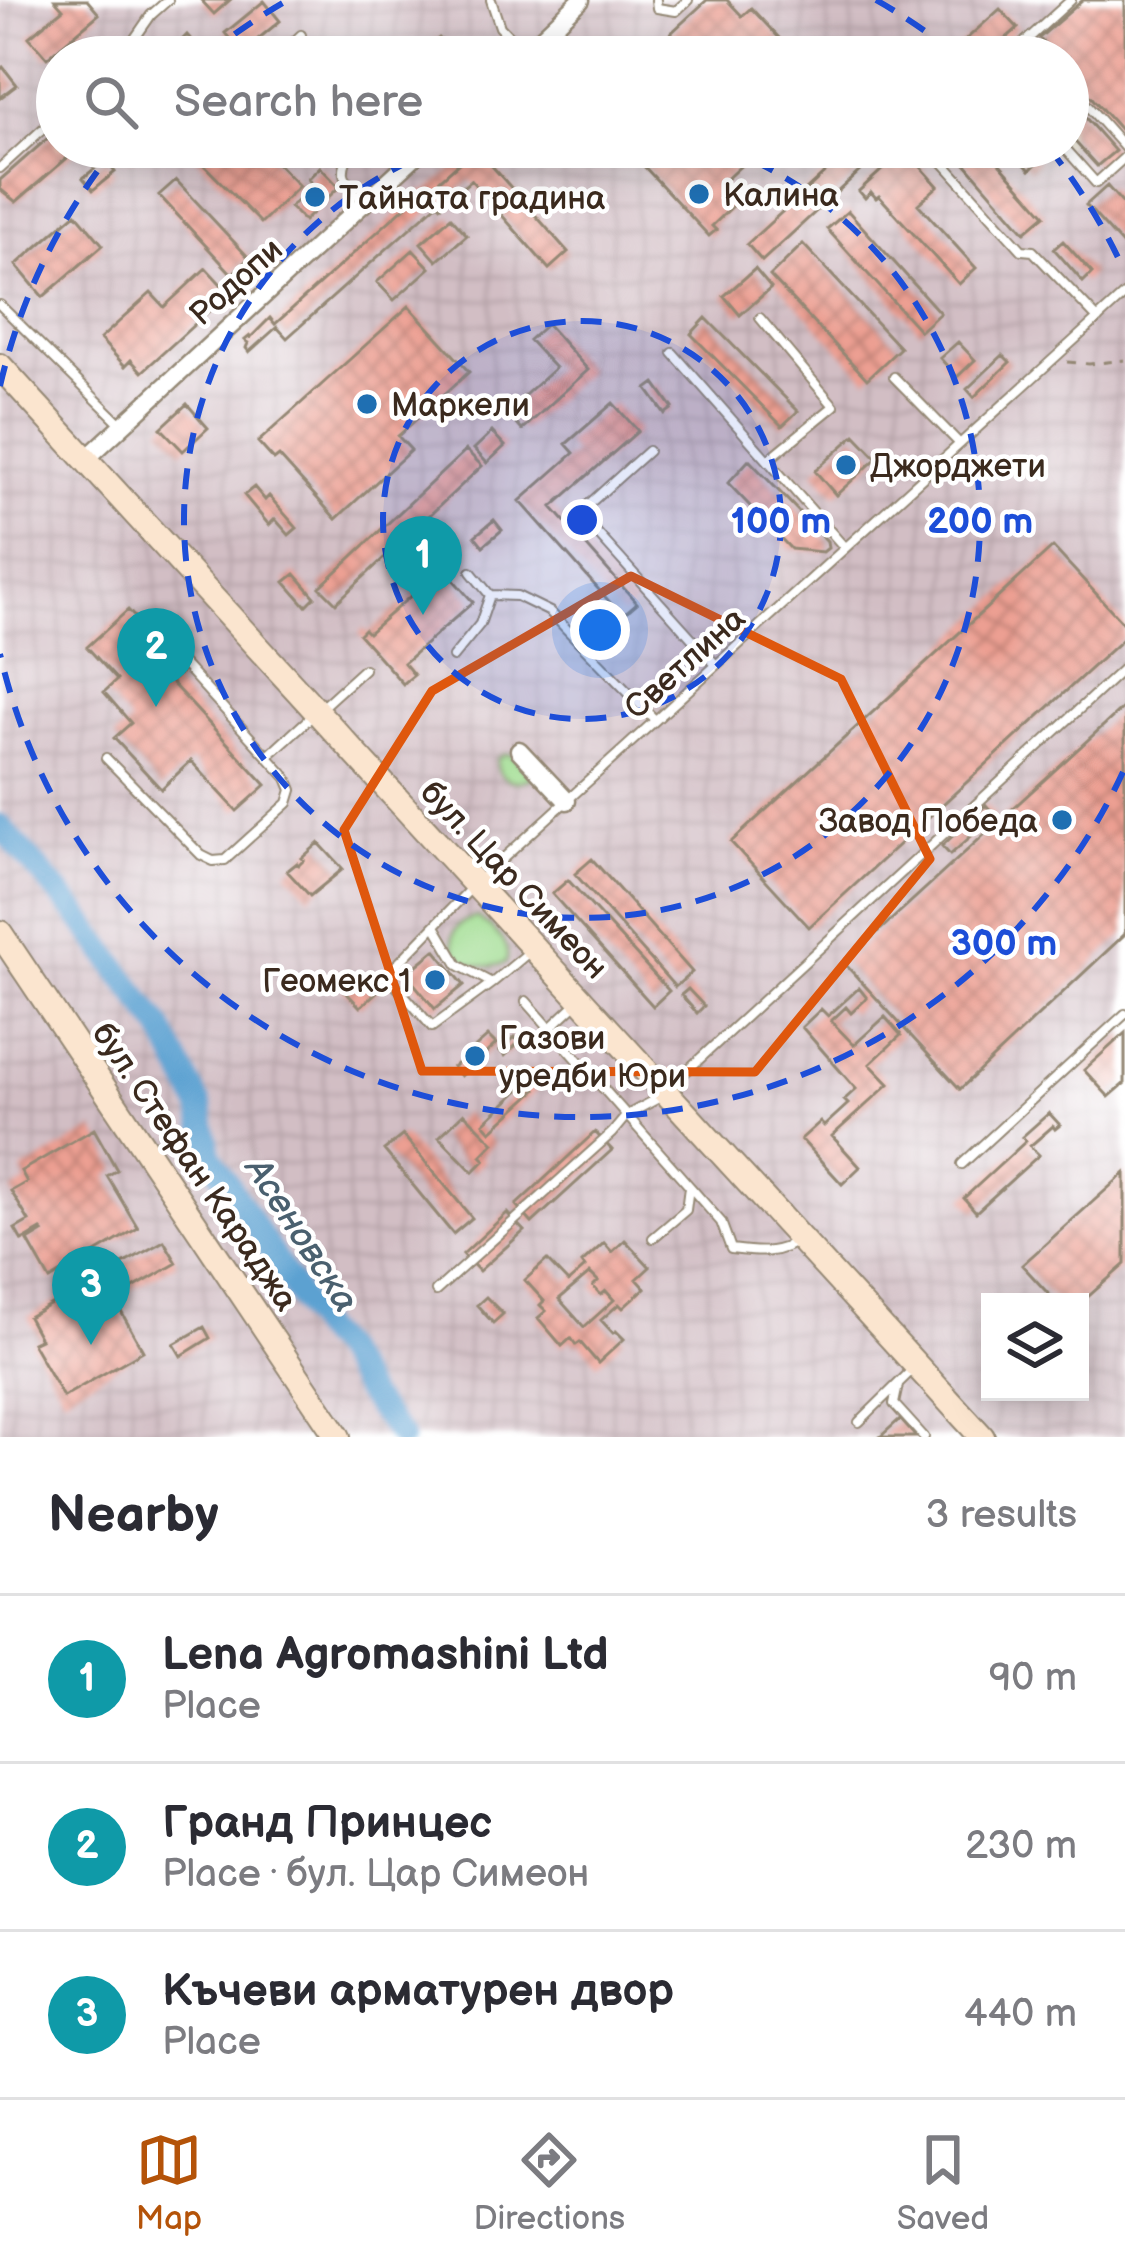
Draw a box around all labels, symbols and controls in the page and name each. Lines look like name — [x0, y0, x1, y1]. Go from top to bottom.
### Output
search box — [36, 36, 1089, 168]
icon: search — [78, 69, 144, 135]
text: Search here — [174, 75, 423, 130]
place label: Калина — [723, 176, 839, 216]
place label: Тайната градина — [339, 179, 605, 219]
marker: Калина — [686, 181, 712, 207]
marker: Тайната градина — [302, 184, 328, 210]
street label: Родопи — [181, 230, 291, 335]
place label: Маркели — [391, 386, 530, 426]
marker: Маркели — [354, 391, 380, 417]
place label: Джорджети — [870, 447, 1046, 487]
marker: Джорджети — [833, 452, 859, 478]
centre of rings — [561, 499, 603, 541]
text: 100 m — [731, 501, 831, 544]
text: 200 m — [927, 501, 1033, 544]
pin: 1 — [384, 516, 462, 615]
street label: Светлина — [617, 599, 754, 728]
your location — [570, 600, 630, 660]
pin: 2 — [117, 608, 195, 707]
street label: бул. Цар Симеон — [411, 773, 616, 988]
place label: Завод Победа — [819, 802, 1038, 842]
marker: Завод Победа — [1049, 807, 1075, 833]
text: 300 m — [951, 923, 1057, 966]
place label: Геомекс 1 — [262, 962, 411, 1002]
marker: Геомекс 1 — [422, 967, 448, 993]
street label: бул. Стефан Караджа — [83, 1015, 306, 1319]
place label: Газови уредби Юри — [499, 1019, 686, 1097]
marker: Газови уредби Юри — [462, 1043, 488, 1069]
water label: Асеновска — [234, 1148, 367, 1321]
pin: 3 — [52, 1246, 130, 1345]
map controls — [981, 1293, 1089, 1401]
button: layers — [981, 1293, 1089, 1401]
text: Nearby — [48, 1485, 219, 1546]
text: 3 results — [925, 1492, 1077, 1539]
text: Lena Agromashini Ltd — [162, 1628, 609, 1683]
text: 1 — [79, 1655, 95, 1702]
text: 90 m — [989, 1655, 1077, 1702]
text: Place — [162, 1683, 261, 1730]
text: Гранд Принцес — [162, 1796, 492, 1851]
text: 2 — [75, 1823, 99, 1870]
text: 230 m — [965, 1823, 1077, 1870]
text: Place · бул. Цар Симеон — [162, 1851, 589, 1898]
text: Къчеви арматурен двор — [162, 1964, 674, 2019]
text: 3 — [76, 1991, 98, 2038]
text: 440 m — [964, 1991, 1077, 2038]
text: Place — [162, 2019, 261, 2066]
tab: Map — [136, 2127, 202, 2239]
tab: Directions — [473, 2127, 625, 2239]
tab: Saved — [897, 2127, 989, 2239]

